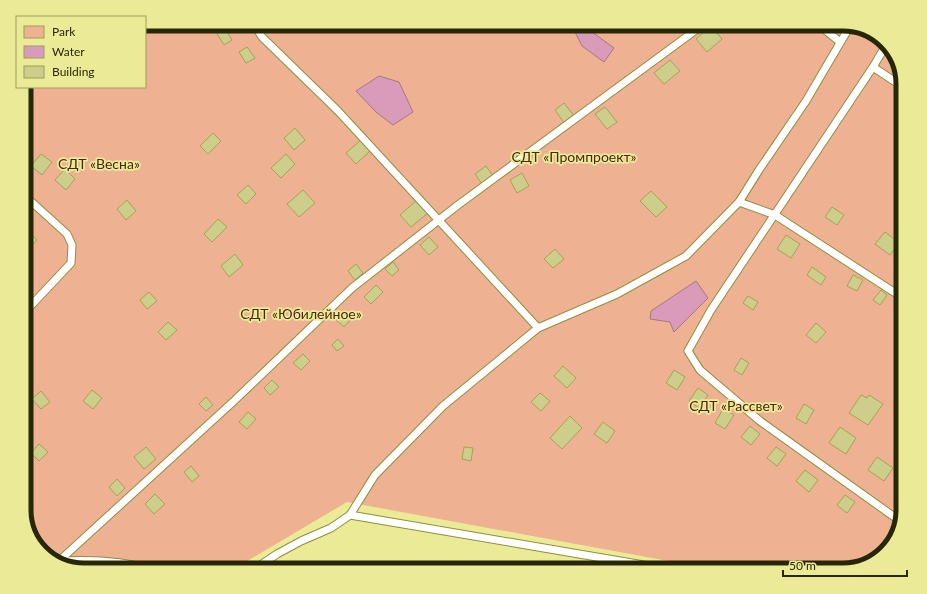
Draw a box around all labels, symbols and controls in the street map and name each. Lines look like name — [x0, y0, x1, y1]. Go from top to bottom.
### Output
legend — [16, 16, 146, 88]
text: Park — [52, 24, 76, 39]
text: Water — [52, 44, 85, 59]
text: Building — [52, 64, 95, 79]
park label: СДТ «Промпроект» — [511, 148, 637, 165]
park label: СДТ «Весна» — [58, 155, 140, 172]
park label: СДТ «Юбилейное» — [240, 305, 362, 322]
park label: СДТ «Рассвет» — [689, 397, 783, 414]
scale bar — [783, 552, 907, 578]
text: 50 m — [789, 558, 816, 573]

